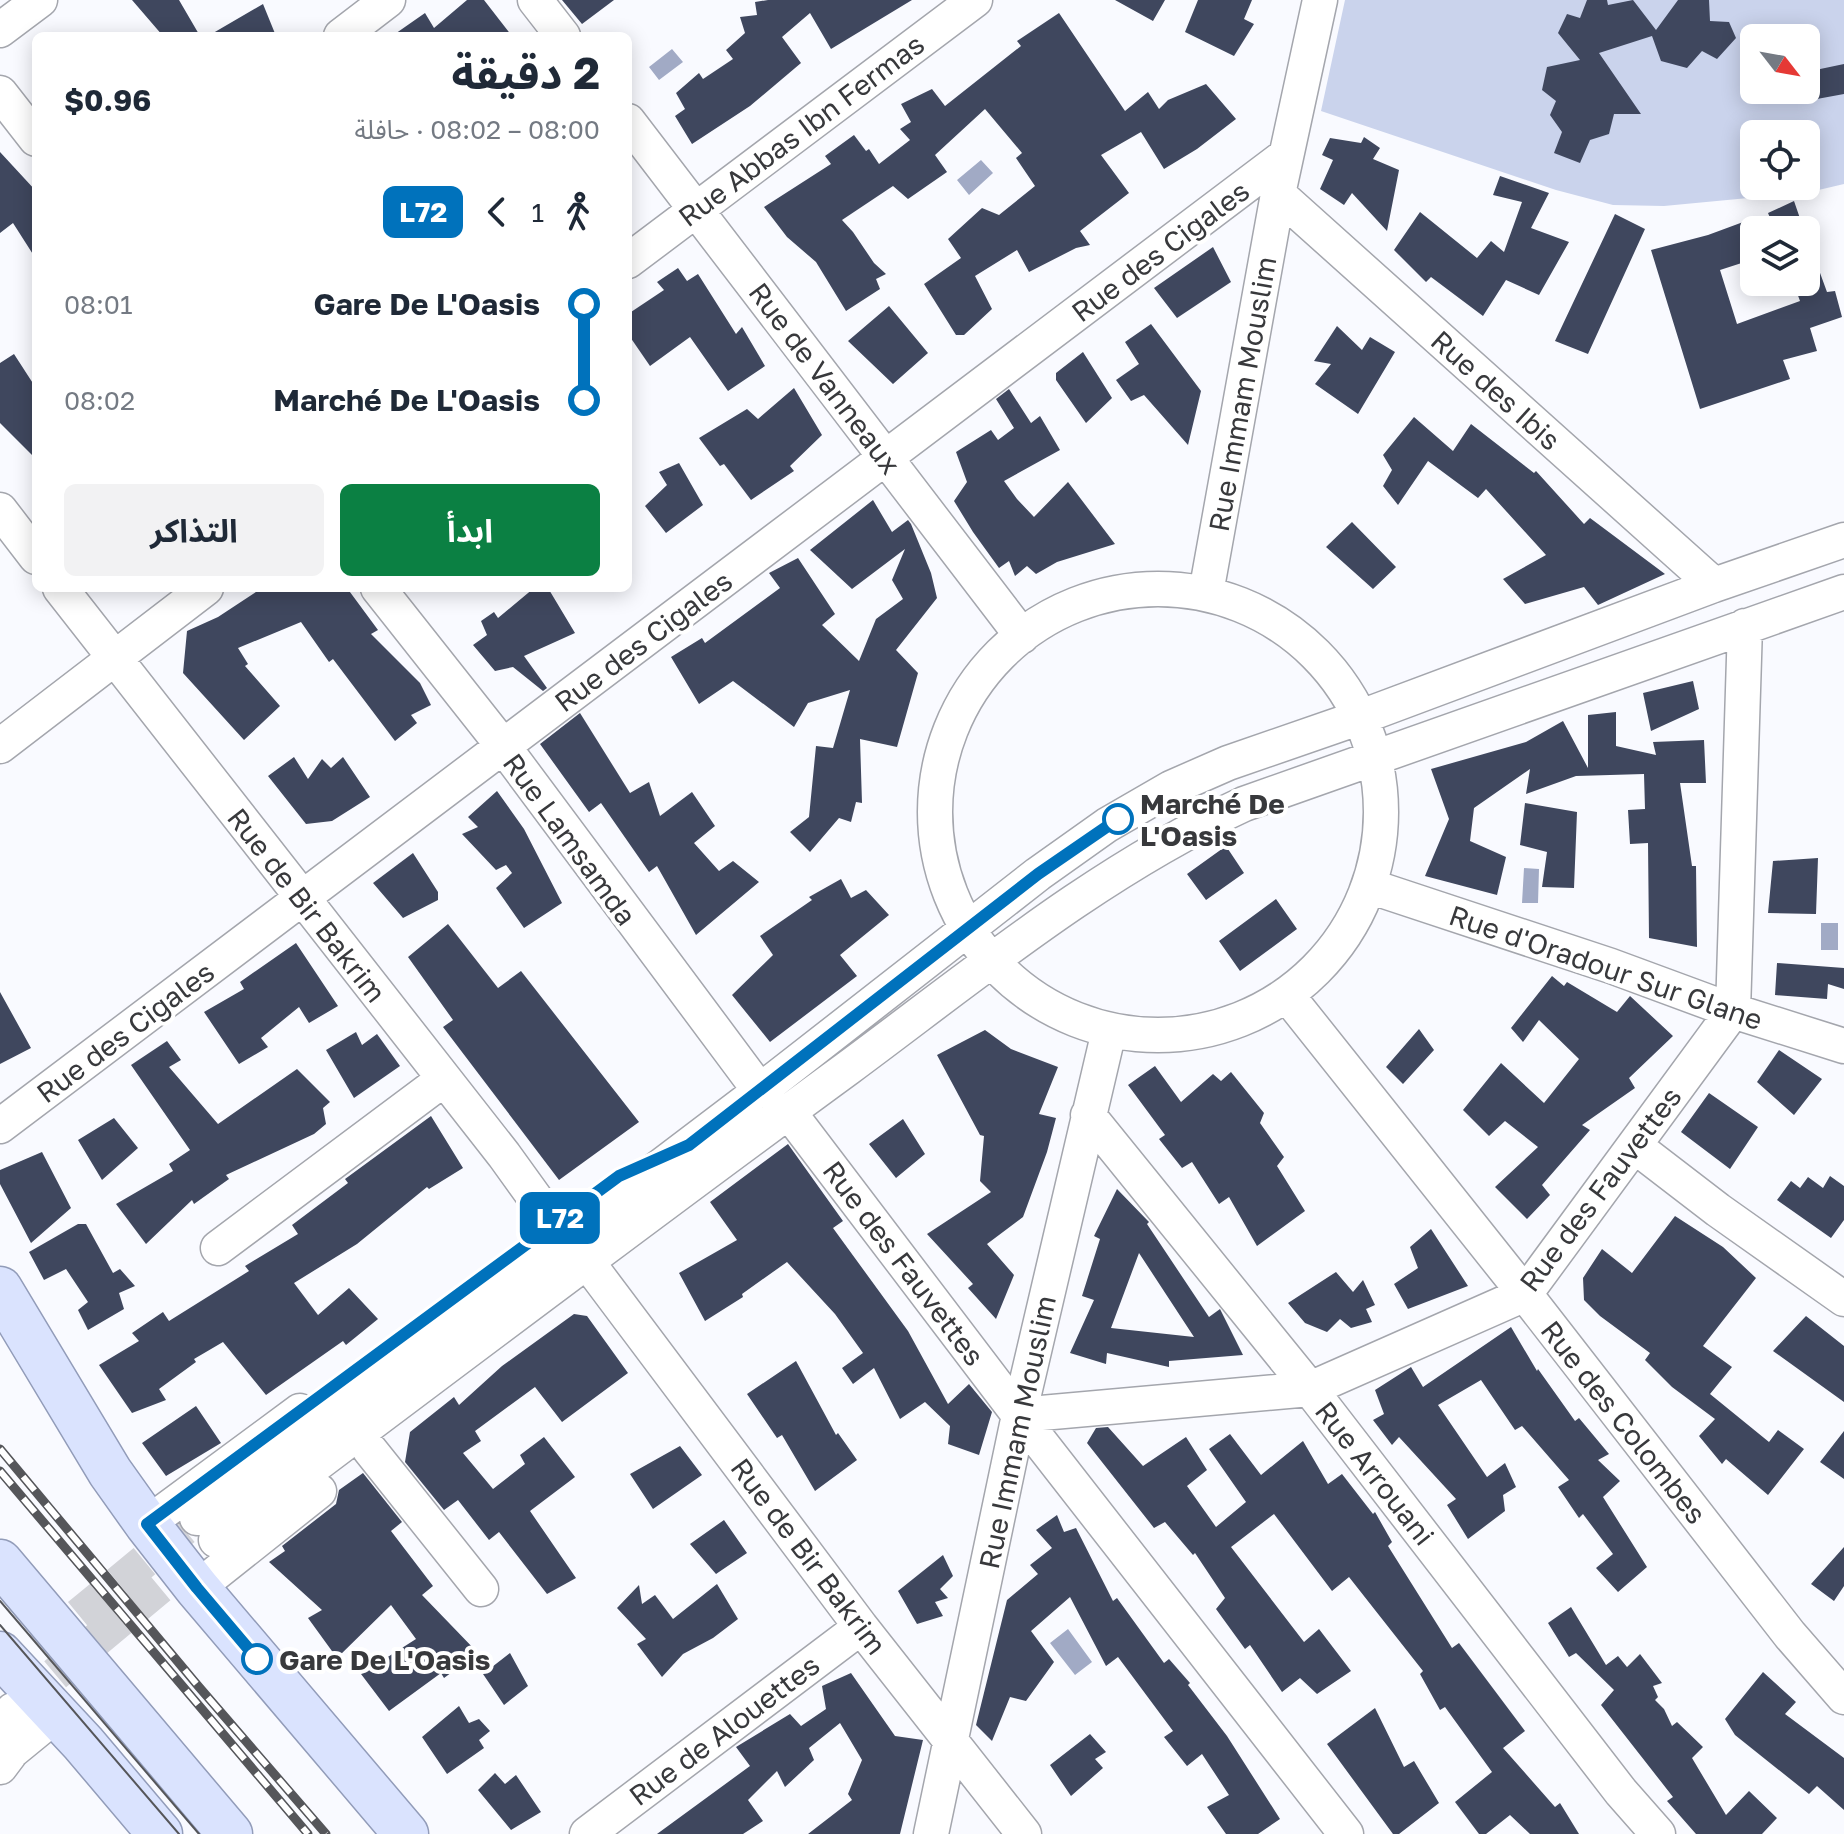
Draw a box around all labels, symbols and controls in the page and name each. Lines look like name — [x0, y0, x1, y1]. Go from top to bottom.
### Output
north arrow — [1740, 24, 1820, 104]
map controls — [1740, 24, 1820, 296]
street label: Rue Abbas Ibn Fermas — [672, 27, 930, 233]
text: 2 دقيقة — [451, 46, 600, 99]
text: $0.96 — [64, 82, 151, 118]
text: 08:00 – 08:02 · حافلة — [354, 114, 600, 145]
button: locate — [1740, 120, 1820, 200]
street label: Rue des Cigales — [1065, 174, 1255, 328]
icon: back — [475, 190, 519, 234]
icon: walk — [556, 190, 600, 234]
text: L72 — [399, 195, 447, 228]
text: 1 — [531, 197, 544, 228]
button: layers — [1740, 216, 1820, 296]
street label: Rue Immam Mouslim — [1202, 254, 1282, 534]
street label: Rue de Vanneaux — [742, 276, 908, 480]
text: Gare De L'Oasis — [313, 286, 540, 322]
text: 08:01 — [64, 289, 133, 320]
street label: Rue des Ibis — [1425, 323, 1567, 457]
text: Marché De L'Oasis — [273, 382, 540, 418]
text: 08:02 — [64, 385, 135, 416]
button: التذاكر — [64, 484, 324, 576]
button: ابدأ — [340, 484, 600, 576]
street label: Rue des Cigales — [548, 564, 738, 718]
street label: Rue Lamsamda — [497, 747, 643, 931]
place label: Marché De L'Oasis — [1140, 787, 1285, 852]
street label: Rue de Bir Bakrim — [221, 801, 393, 1009]
marker: Marché De L'Oasis — [1103, 804, 1133, 834]
street label: Rue d'Oradour Sur Glane — [1445, 898, 1767, 1036]
street label: Rue des Cigales — [30, 955, 220, 1109]
street label: Rue des Fauvettes — [1512, 1080, 1688, 1298]
street label: Rue des Fauvettes — [816, 1154, 992, 1372]
line badge: L72 — [514, 1192, 606, 1244]
text: L72 — [536, 1201, 584, 1234]
street label: Rue Immam Mouslim — [972, 1292, 1062, 1572]
street label: Rue des Colombes — [1535, 1314, 1713, 1530]
street label: Rue Arrouani — [1309, 1395, 1441, 1551]
street label: Rue de Bir Bakrim — [725, 1451, 893, 1661]
place label: Gare De L'Oasis — [279, 1643, 491, 1676]
marker: Gare De L'Oasis — [242, 1644, 272, 1674]
street label: Rue de Alouettes — [623, 1648, 825, 1812]

